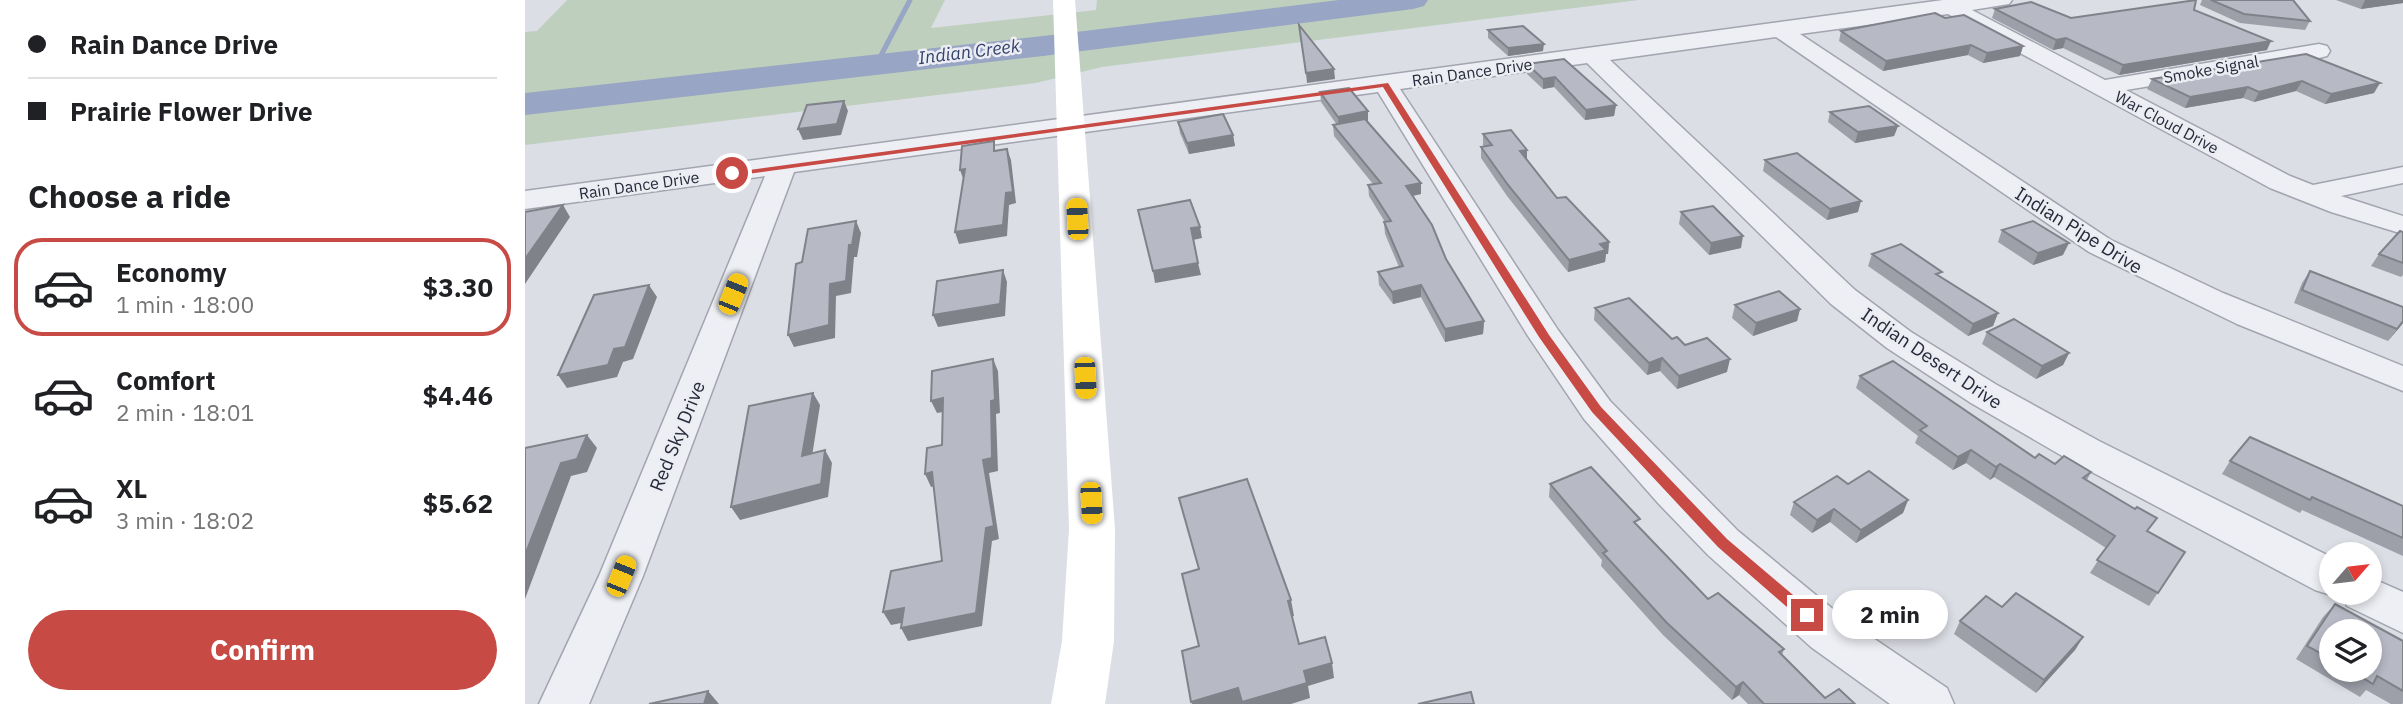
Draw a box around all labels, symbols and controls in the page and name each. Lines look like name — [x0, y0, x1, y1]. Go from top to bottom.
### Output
text: Rain Dance Drive — [70, 27, 278, 61]
water label: Indian Creek — [917, 34, 1022, 69]
street label: Smoke Signal — [2162, 51, 2260, 87]
street label: Rain Dance Drive — [1410, 54, 1534, 90]
street label: War Cloud Drive — [2112, 86, 2223, 158]
text: Prairie Flower Drive — [70, 94, 313, 128]
route start — [716, 157, 748, 189]
street label: Rain Dance Drive — [577, 167, 701, 203]
text: Choose a ride — [28, 175, 231, 217]
street label: Indian Pipe Drive — [2011, 181, 2147, 279]
car — [1066, 197, 1089, 241]
text: Economy — [116, 255, 227, 289]
icon: car — [32, 256, 95, 319]
text: $3.30 — [423, 270, 493, 304]
car — [716, 271, 751, 317]
text: 1 min · 18:00 — [116, 289, 254, 319]
street label: Indian Desert Drive — [1857, 302, 2007, 414]
car — [1074, 356, 1097, 400]
text: Comfort — [116, 363, 215, 397]
icon: car — [32, 364, 95, 427]
street label: Red Sky Drive — [644, 377, 710, 495]
text: $4.46 — [423, 378, 493, 412]
text: 2 min · 18:01 — [116, 397, 254, 427]
text: XL — [116, 471, 147, 505]
icon: car — [32, 472, 95, 535]
car — [1080, 481, 1103, 525]
text: $5.62 — [423, 486, 493, 520]
text: 3 min · 18:02 — [116, 505, 254, 535]
north arrow — [2319, 542, 2382, 606]
map controls — [2319, 542, 2382, 682]
car — [604, 553, 639, 599]
callout: 2 min — [1831, 590, 1947, 640]
route end — [1791, 599, 1823, 631]
text: 2 min — [1860, 599, 1920, 629]
button: Confirm — [28, 610, 497, 690]
button: layers — [2319, 619, 2382, 682]

